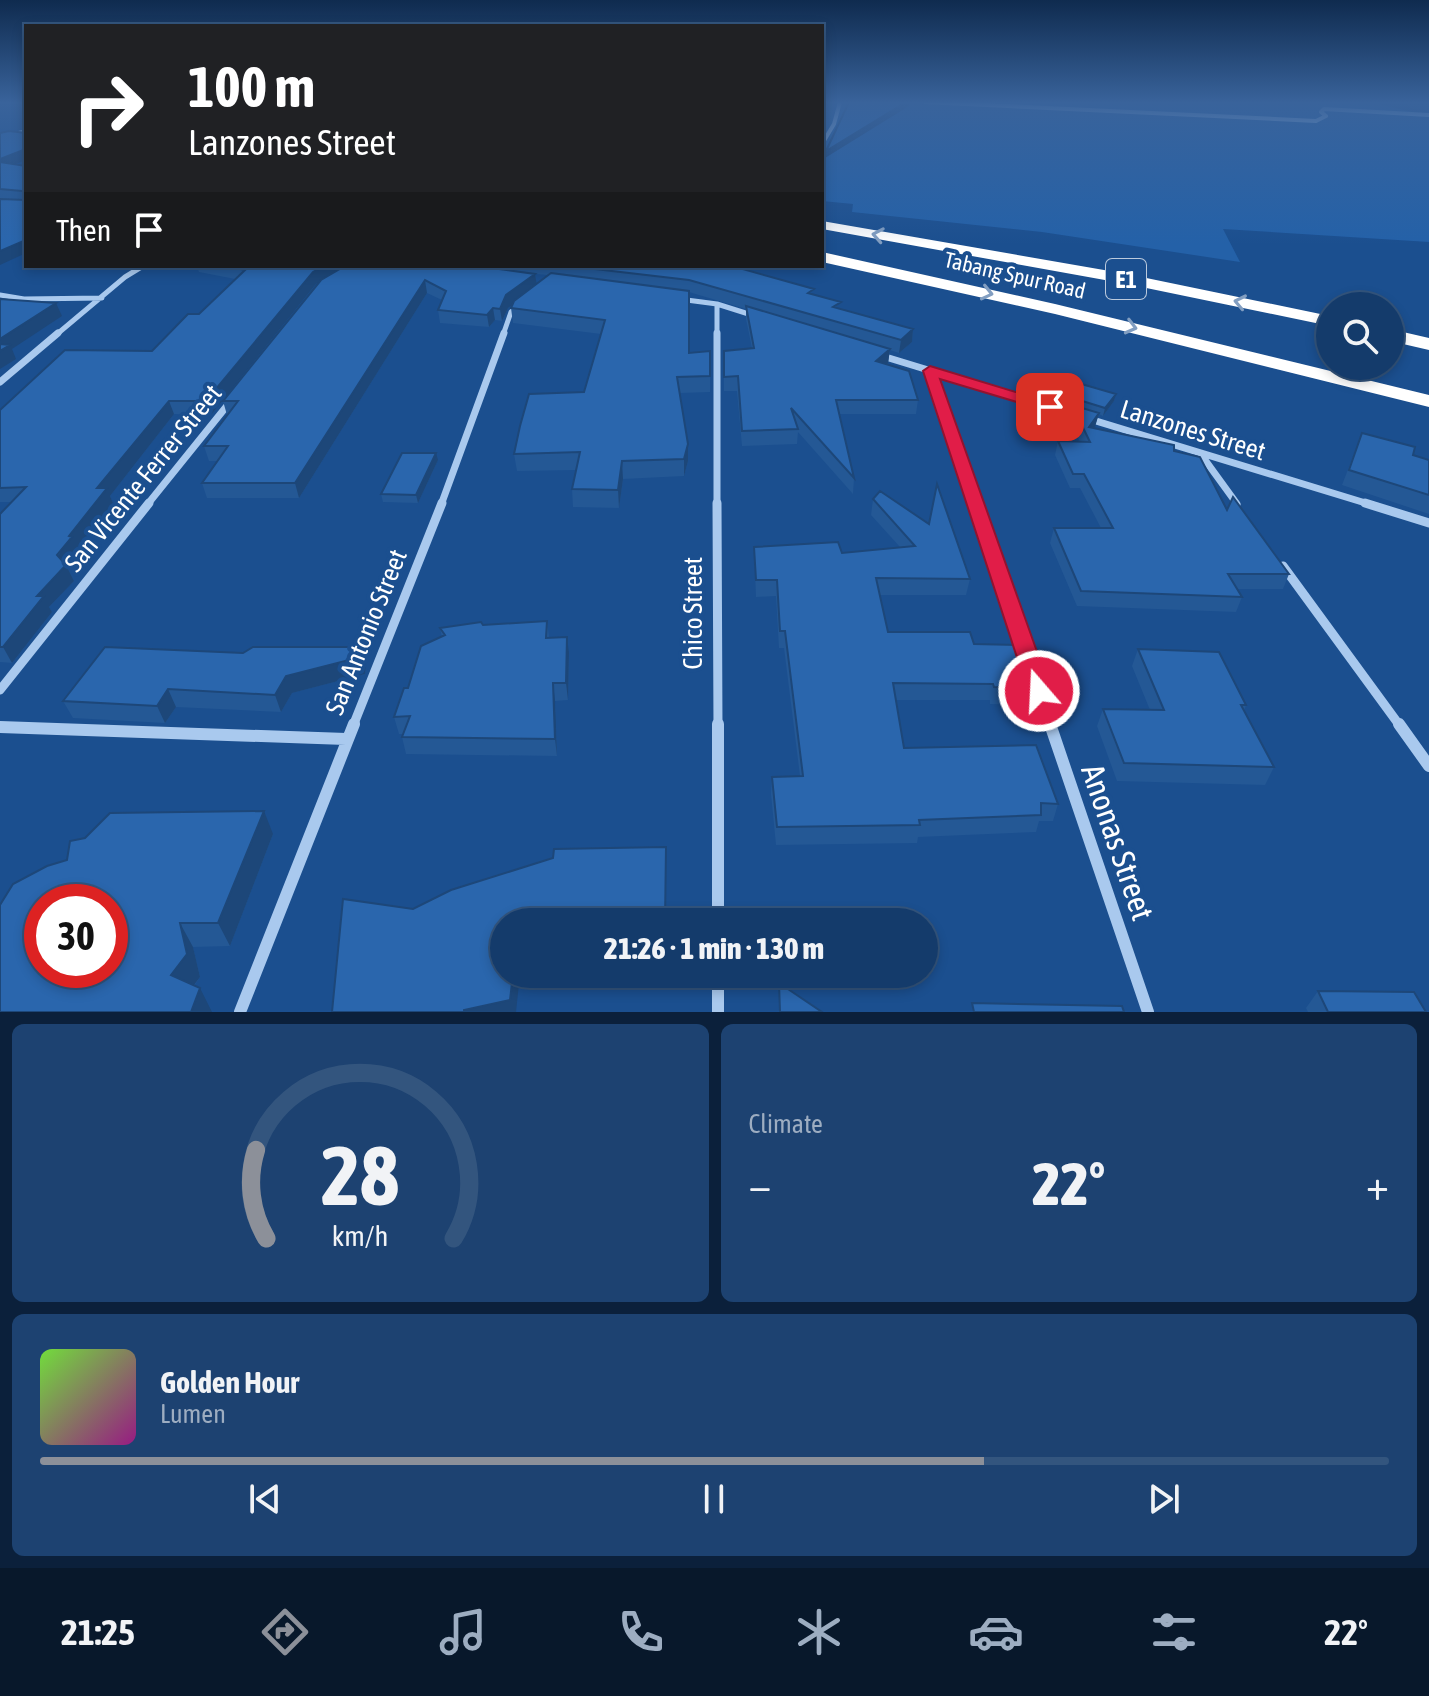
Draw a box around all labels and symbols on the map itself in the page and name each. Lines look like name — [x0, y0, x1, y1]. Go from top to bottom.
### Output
one-way arrow — [872, 228, 885, 245]
street label: Tabang Spur Road — [942, 246, 1088, 304]
road number: E1 — [1106, 259, 1146, 299]
one-way arrow — [980, 284, 994, 301]
one-way arrow — [1234, 294, 1248, 311]
one-way arrow — [1123, 318, 1137, 335]
pin — [1016, 373, 1084, 441]
street label: San Vicente Ferrer Street — [58, 379, 228, 577]
street label: Lanzones Street — [1117, 394, 1269, 466]
street label: San Antonio Street — [319, 545, 413, 719]
street label: Chico Street — [678, 557, 708, 669]
position arrow — [997, 649, 1081, 733]
street label: Anonas Street — [1074, 759, 1162, 925]
speed limit sign: 30 — [24, 884, 128, 988]

